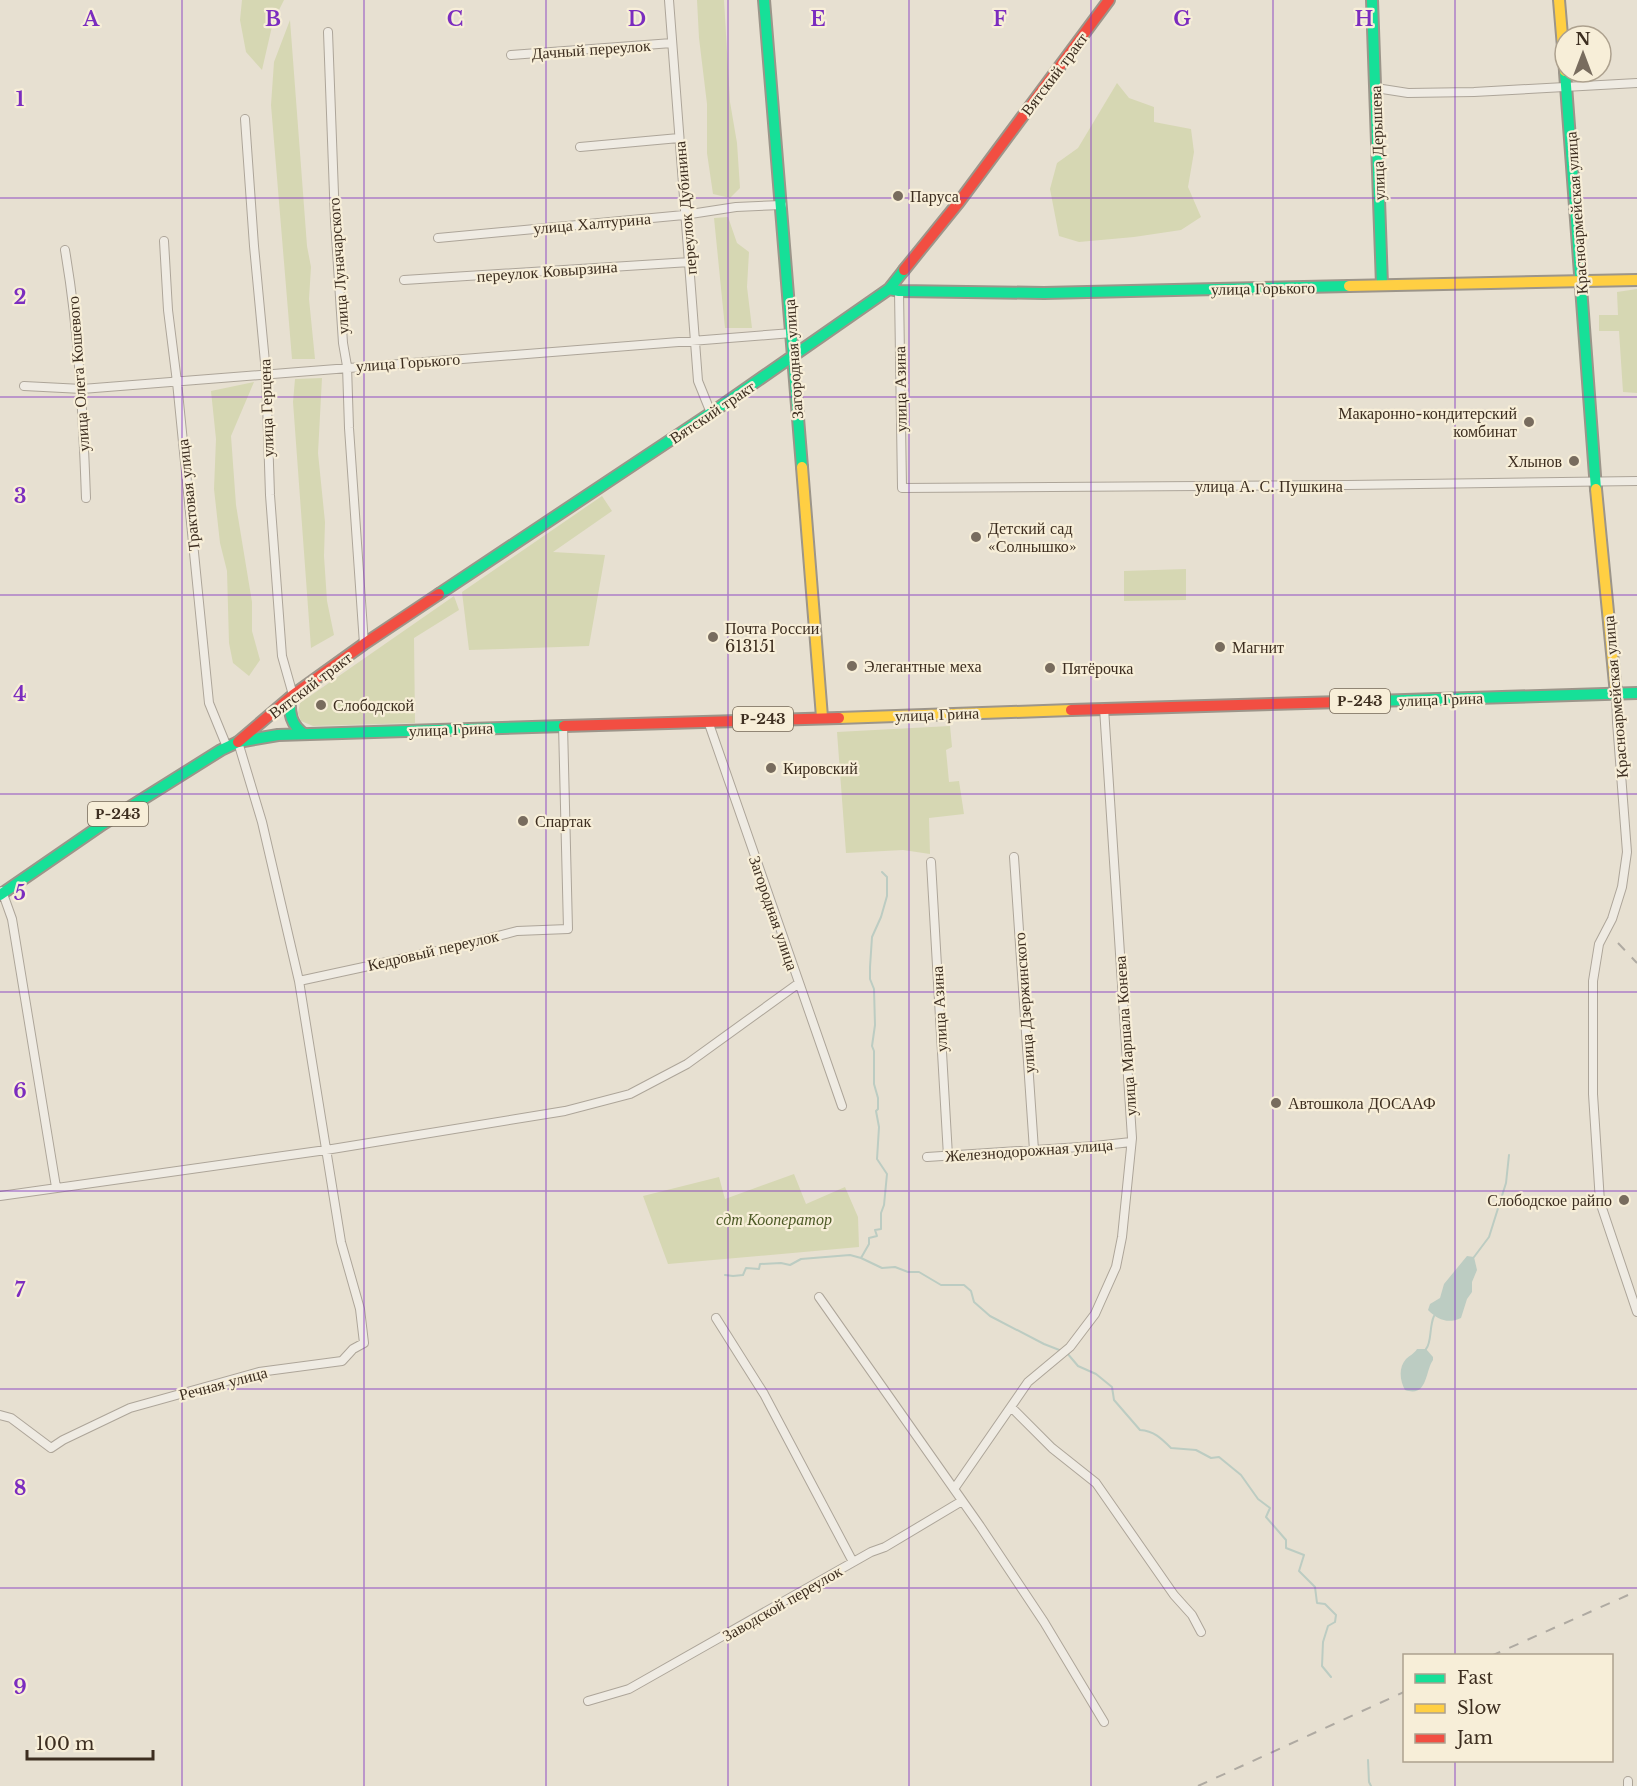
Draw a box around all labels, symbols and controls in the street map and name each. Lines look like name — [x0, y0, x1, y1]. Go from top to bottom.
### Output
text: A — [82, 7, 100, 31]
text: B — [265, 7, 281, 31]
text: C — [447, 7, 463, 31]
text: D — [628, 7, 646, 31]
text: E — [810, 7, 826, 31]
text: F — [993, 7, 1007, 31]
text: G — [1173, 7, 1191, 31]
text: H — [1355, 7, 1374, 31]
north arrow — [1553, 24, 1613, 84]
street label: Вятский тракт — [1016, 29, 1092, 119]
text: N — [1575, 29, 1591, 49]
street label: Дачный переулок — [531, 35, 651, 63]
street label: улица Дерышева — [1365, 85, 1389, 201]
text: 1 — [16, 87, 25, 111]
street label: Красноармейская улица — [1560, 131, 1592, 295]
street label: переулок Дубинина — [669, 140, 701, 276]
place label: Паруса — [910, 186, 959, 206]
marker: Паруса — [891, 189, 905, 203]
street label: улица Луначарского — [323, 197, 353, 335]
street label: улица Халтурина — [532, 208, 652, 238]
street label: переулок Ковырзина — [476, 256, 618, 286]
street label: улица Горького — [1211, 277, 1315, 299]
text: 2 — [13, 285, 27, 309]
street label: улица Олега Кошевого — [63, 296, 93, 452]
street label: Загородная улица — [779, 298, 807, 420]
street label: улица Азина — [889, 346, 911, 432]
street label: улица Горького — [355, 348, 461, 376]
street label: улица Герцена — [254, 358, 278, 458]
street label: Вятский тракт — [666, 376, 758, 448]
place label: Макаронно-кондитерский комбинат — [1338, 403, 1517, 441]
marker: Макаронно-кондитерский комбинат — [1522, 415, 1536, 429]
street label: Трактовая улица — [172, 438, 204, 552]
place label: Хлынов — [1508, 451, 1562, 471]
marker: Хлынов — [1567, 454, 1581, 468]
street label: улица А. С. Пушкина — [1195, 476, 1343, 496]
text: 3 — [14, 484, 26, 508]
place label: Детский сад «Солнышко» — [988, 518, 1077, 556]
marker: Детский сад «Солнышко» — [969, 530, 983, 544]
street label: Красноармейская улица — [1598, 615, 1632, 779]
place label: Почта России 613151 — [725, 618, 820, 656]
marker: Почта России 613151 — [706, 630, 720, 644]
place label: Магнит — [1232, 637, 1284, 657]
marker: Магнит — [1213, 640, 1227, 654]
street label: Вятский тракт — [265, 647, 355, 723]
place label: Элегантные меха — [864, 656, 982, 676]
place label: Пятёрочка — [1062, 658, 1133, 678]
marker: Элегантные меха — [845, 659, 859, 673]
marker: Пятёрочка — [1043, 661, 1057, 675]
text: 4 — [13, 682, 27, 706]
street label: улица Грина — [1398, 688, 1484, 710]
road number: Р-243 — [1330, 689, 1390, 713]
place label: Слободской — [333, 695, 415, 715]
marker: Слободской — [314, 698, 328, 712]
street label: улица Грина — [894, 703, 980, 725]
road number: Р-243 — [733, 707, 793, 731]
street label: улица Грина — [408, 718, 494, 740]
place label: Кировский — [783, 758, 858, 778]
marker: Кировский — [764, 761, 778, 775]
road number: Р-243 — [88, 802, 148, 826]
place label: Спартак — [535, 811, 591, 831]
marker: Спартак — [516, 814, 530, 828]
street label: Загородная улица — [745, 853, 803, 973]
text: 5 — [14, 881, 26, 905]
street label: Кедровый переулок — [365, 925, 501, 975]
street label: улица Дзержинского — [1009, 932, 1039, 1074]
street label: улица Маршала Конева — [1109, 955, 1141, 1117]
street label: улица Азина — [927, 965, 951, 1053]
text: 6 — [13, 1079, 27, 1103]
place label: Автошкола ДОСААФ — [1288, 1093, 1436, 1113]
marker: Автошкола ДОСААФ — [1269, 1096, 1283, 1110]
street label: Железнодорожная улица — [944, 1134, 1114, 1166]
place label: Слободское райпо — [1487, 1190, 1612, 1210]
marker: Слободское райпо — [1617, 1193, 1631, 1207]
park label: сдт Кооператор — [716, 1209, 832, 1229]
text: 7 — [15, 1278, 26, 1302]
street label: Речная улица — [177, 1362, 269, 1404]
text: 8 — [14, 1476, 26, 1500]
street label: Заводской переулок — [719, 1561, 846, 1645]
legend — [1403, 1654, 1613, 1762]
text: Fast — [1457, 1667, 1494, 1689]
text: 9 — [13, 1675, 27, 1699]
text: Slow — [1457, 1697, 1502, 1719]
scale bar — [27, 1723, 153, 1761]
text: Jam — [1455, 1727, 1493, 1749]
text: 100 m — [36, 1733, 94, 1755]

